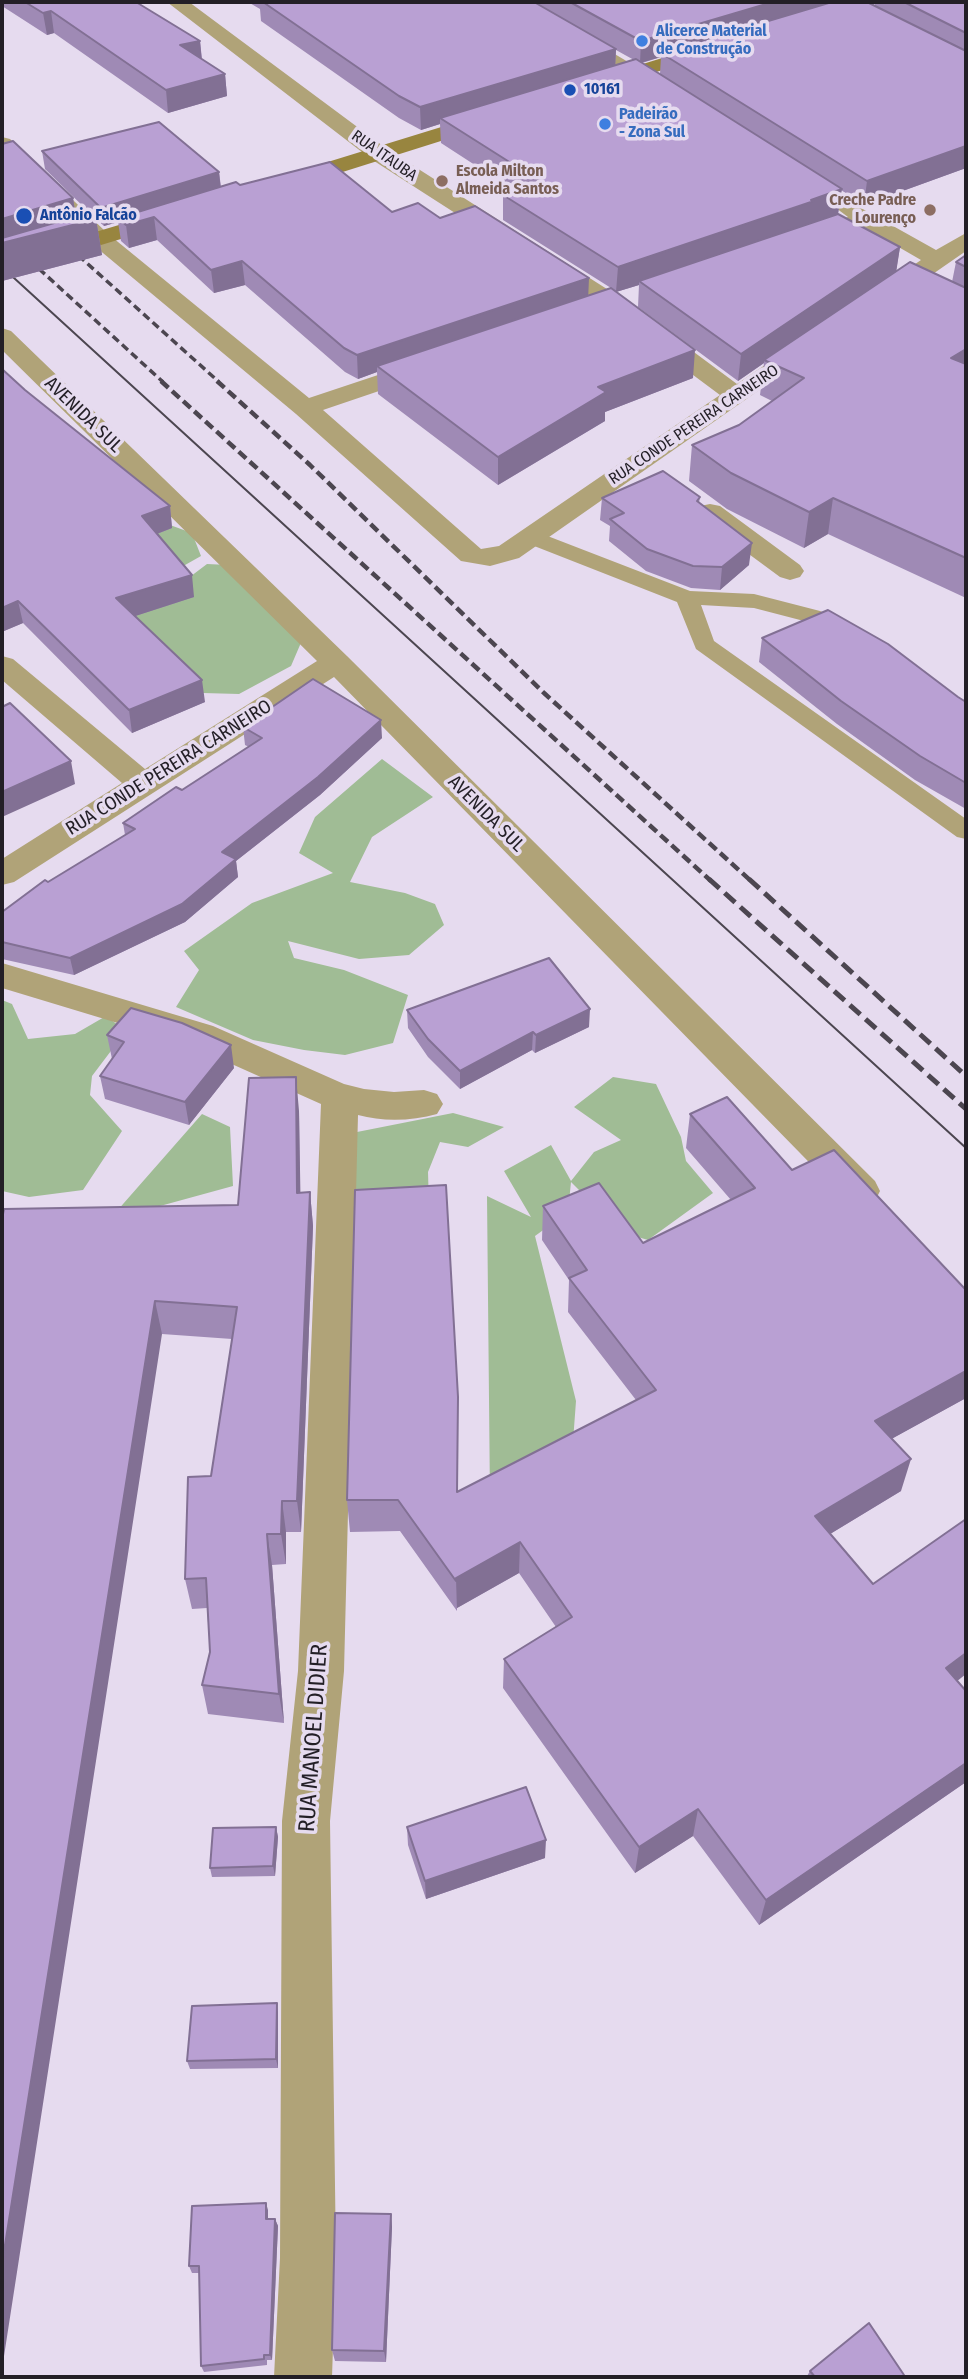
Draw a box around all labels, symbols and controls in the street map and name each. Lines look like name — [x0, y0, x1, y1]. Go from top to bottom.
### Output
place label: Alicerce Material de Construção — [656, 22, 767, 60]
marker: Alicerce Material de Construção — [634, 33, 650, 49]
place label: 10161 — [584, 80, 620, 100]
marker: 10161 — [562, 82, 578, 98]
place label: Padeirão - Zona Sul — [619, 105, 685, 143]
marker: Padeirão - Zona Sul — [597, 116, 613, 132]
street label: RUA ITAUBA — [348, 126, 420, 186]
place label: Escola Milton Almeida Santos — [456, 162, 559, 200]
marker: Escola Milton Almeida Santos — [434, 173, 450, 189]
place label: Creche Padre Lourenço — [829, 191, 916, 229]
marker: Creche Padre Lourenço — [922, 202, 938, 218]
marker: Antônio Falcão — [14, 206, 34, 226]
place label: Antônio Falcão — [40, 206, 137, 226]
street label: RUA CONDE PEREIRA CARNEIRO — [605, 361, 783, 489]
street label: AVENIDA SUL — [39, 372, 127, 458]
street label: RUA CONDE PEREIRA CARNEIRO — [62, 695, 276, 841]
street label: AVENIDA SUL — [443, 771, 529, 857]
street label: RUA MANOEL DIDIER — [294, 1643, 334, 1833]

